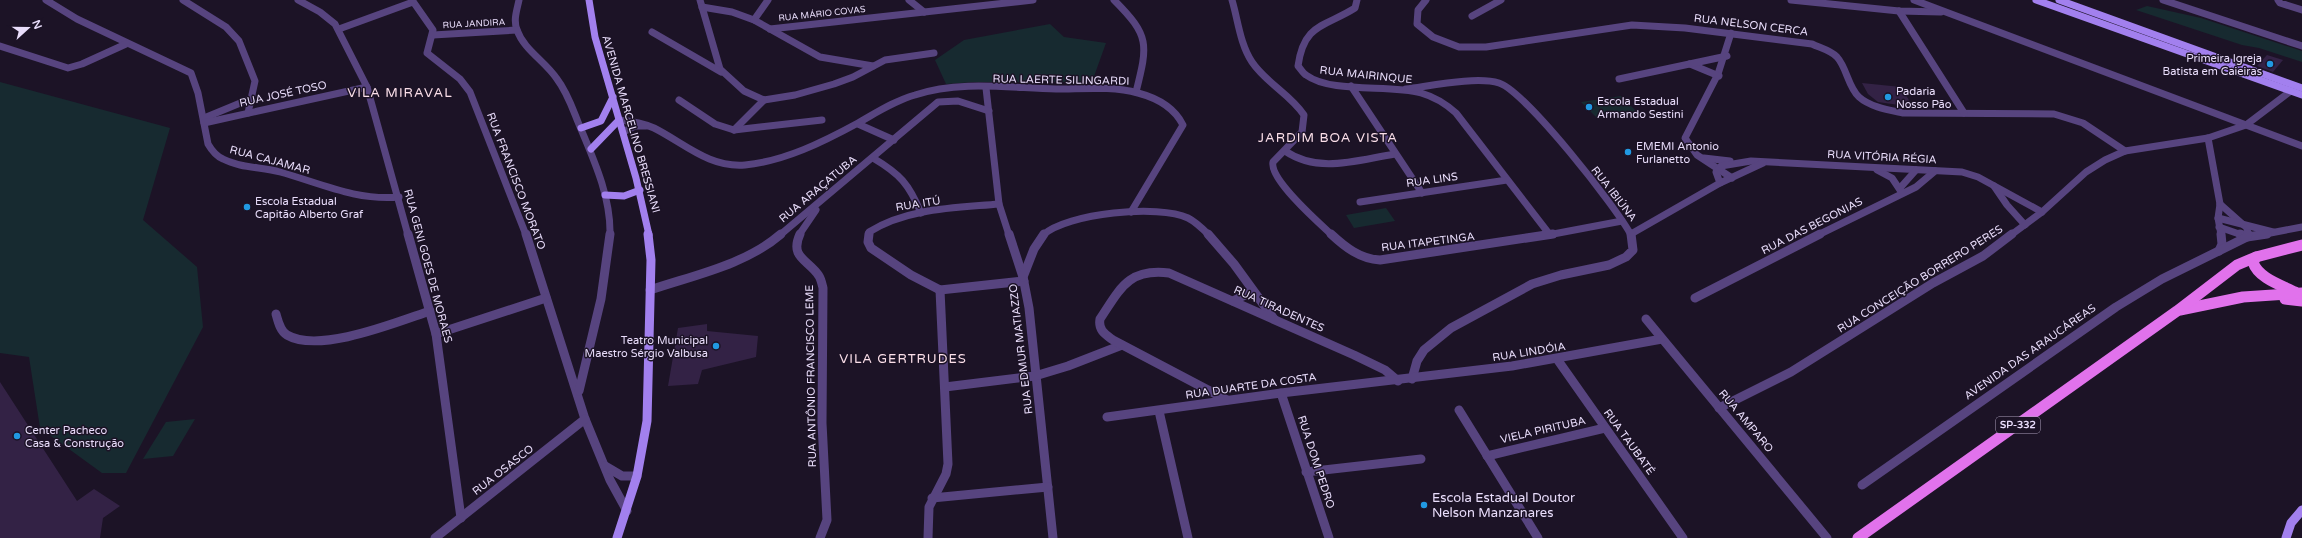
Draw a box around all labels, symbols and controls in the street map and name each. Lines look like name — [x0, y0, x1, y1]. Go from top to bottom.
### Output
street label: RUA MÁRIO COVAS — [778, 3, 867, 24]
north arrow — [8, 8, 48, 48]
street label: RUA NELSON CERCA — [1693, 12, 1809, 38]
street label: RUA JANDIRA — [442, 17, 506, 31]
text: N — [29, 18, 45, 31]
street label: AVENIDA MARCELINO BRESSIANI — [599, 34, 663, 214]
place label: Primeira Igreja Batista em Caieiras — [2163, 52, 2262, 78]
marker: Primeira Igreja Batista em Caieiras — [2265, 59, 2275, 69]
street label: RUA MAIRINQUE — [1319, 64, 1413, 86]
street label: RUA LAERTE SILINGARDI — [993, 72, 1129, 88]
street label: RUA JOSÉ TOSO — [238, 77, 328, 110]
district label: VILA MIRAVAL — [347, 85, 453, 101]
place label: Padaria Nosso Pão — [1896, 85, 1952, 111]
marker: Padaria Nosso Pão — [1883, 92, 1893, 102]
place label: Escola Estadual Armando Sestini — [1597, 95, 1683, 121]
marker: Escola Estadual Armando Sestini — [1584, 102, 1594, 112]
street label: RUA FRANCISCO MORATO — [484, 111, 548, 251]
district label: JARDIM BOA VISTA — [1258, 130, 1398, 146]
place label: EMEMI Antonio Furlanetto — [1636, 140, 1719, 166]
street label: RUA CAJAMAR — [228, 143, 312, 177]
marker: EMEMI Antonio Furlanetto — [1623, 147, 1633, 157]
street label: RUA VITÓRIA RÉGIA — [1827, 147, 1937, 166]
street label: RUA ARAÇATUBA — [777, 153, 859, 225]
street label: RUA IBIÚNA — [1588, 163, 1640, 224]
street label: RUA LINS — [1405, 170, 1459, 190]
street label: RUA GENI GOES DE MORAES — [401, 188, 455, 345]
street label: RUA ITÚ — [895, 193, 941, 214]
place label: Escola Estadual Capitão Alberto Graf — [255, 195, 364, 221]
street label: RUA DAS BEGONIAS — [1759, 195, 1865, 257]
marker: Escola Estadual Capitão Alberto Graf — [242, 202, 252, 212]
street label: RUA CONCEIÇÃO BORRERO PERES — [1835, 222, 2005, 335]
street label: RUA ITAPETINGA — [1381, 230, 1475, 254]
street label: RUA EDMUR MATIAZZO — [1007, 283, 1035, 415]
street label: RUA TIRADENTES — [1232, 283, 1326, 335]
street label: RUA ANTÔNIO FRANCISCO LEME — [803, 285, 819, 467]
street label: AVENIDA DAS ARAUCÁREAS — [1961, 301, 2098, 402]
place label: Teatro Municipal Maestro Sérgio Valbusa — [585, 334, 708, 360]
street label: RUA LINDÓIA — [1491, 339, 1566, 364]
marker: Teatro Municipal Maestro Sérgio Valbusa — [711, 341, 721, 351]
district label: VILA GERTRUDES — [839, 351, 967, 367]
street label: RUA DUARTE DA COSTA — [1185, 370, 1317, 402]
street label: RUA AMPARO — [1716, 387, 1776, 455]
street label: RUA TAUBATÉ — [1601, 406, 1658, 477]
street label: RUA DOM PEDRO — [1295, 414, 1337, 510]
street label: VIELA PIRITUBA — [1499, 414, 1587, 446]
road number: SP-332 — [1996, 417, 2040, 433]
place label: Center Pacheco Casa & Construção — [25, 424, 124, 450]
marker: Center Pacheco Casa & Construção — [12, 431, 22, 441]
street label: RUA OSASCO — [470, 442, 536, 498]
place label: Escola Estadual Doutor Nelson Manzanares — [1432, 490, 1575, 521]
marker: Escola Estadual Doutor Nelson Manzanares — [1419, 500, 1429, 510]

